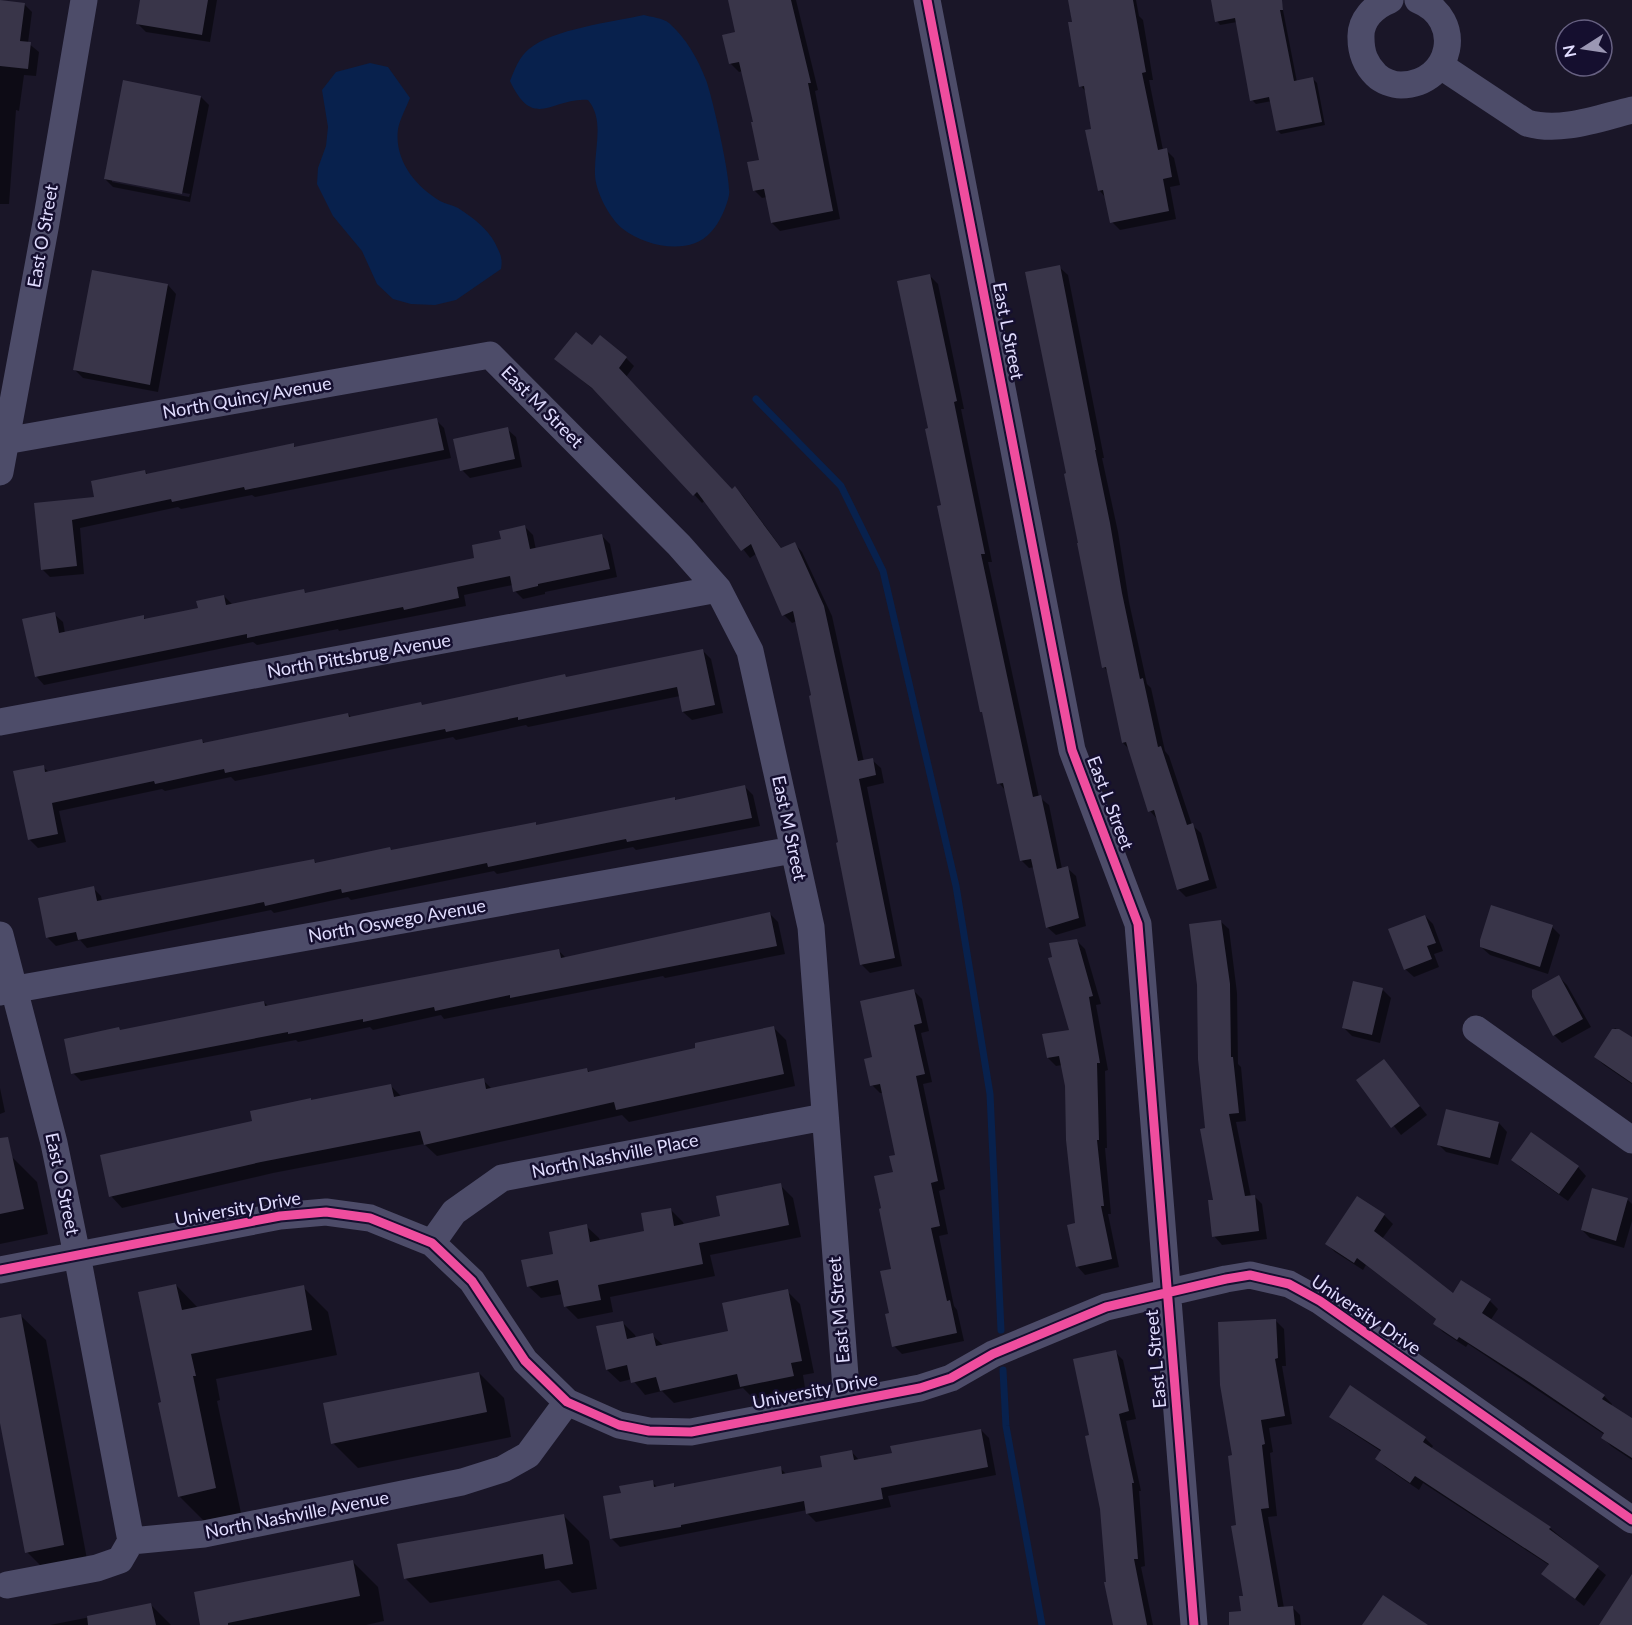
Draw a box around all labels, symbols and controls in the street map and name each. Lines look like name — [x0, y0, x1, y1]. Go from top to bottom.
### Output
north arrow — [1554, 18, 1614, 78]
text: N — [1558, 43, 1579, 59]
street label: East O Street — [22, 182, 62, 289]
street label: East L Street — [989, 280, 1029, 382]
street label: East M Street — [497, 361, 589, 452]
street label: North Quincy Avenue — [161, 371, 333, 423]
street label: North Pittsbrug Avenue — [265, 628, 452, 682]
street label: East L Street — [1083, 753, 1139, 853]
street label: East M Street — [768, 773, 812, 883]
street label: North Oswego Avenue — [306, 894, 487, 946]
street label: North Nashville Place — [530, 1128, 700, 1182]
street label: East O Street — [41, 1130, 85, 1238]
street label: University Drive — [173, 1186, 302, 1230]
street label: East M Street — [822, 1255, 854, 1364]
street label: University Drive — [1308, 1269, 1425, 1359]
street label: East L Street — [1140, 1308, 1170, 1409]
street label: University Drive — [750, 1367, 879, 1413]
street label: North Nashville Avenue — [203, 1485, 390, 1543]

